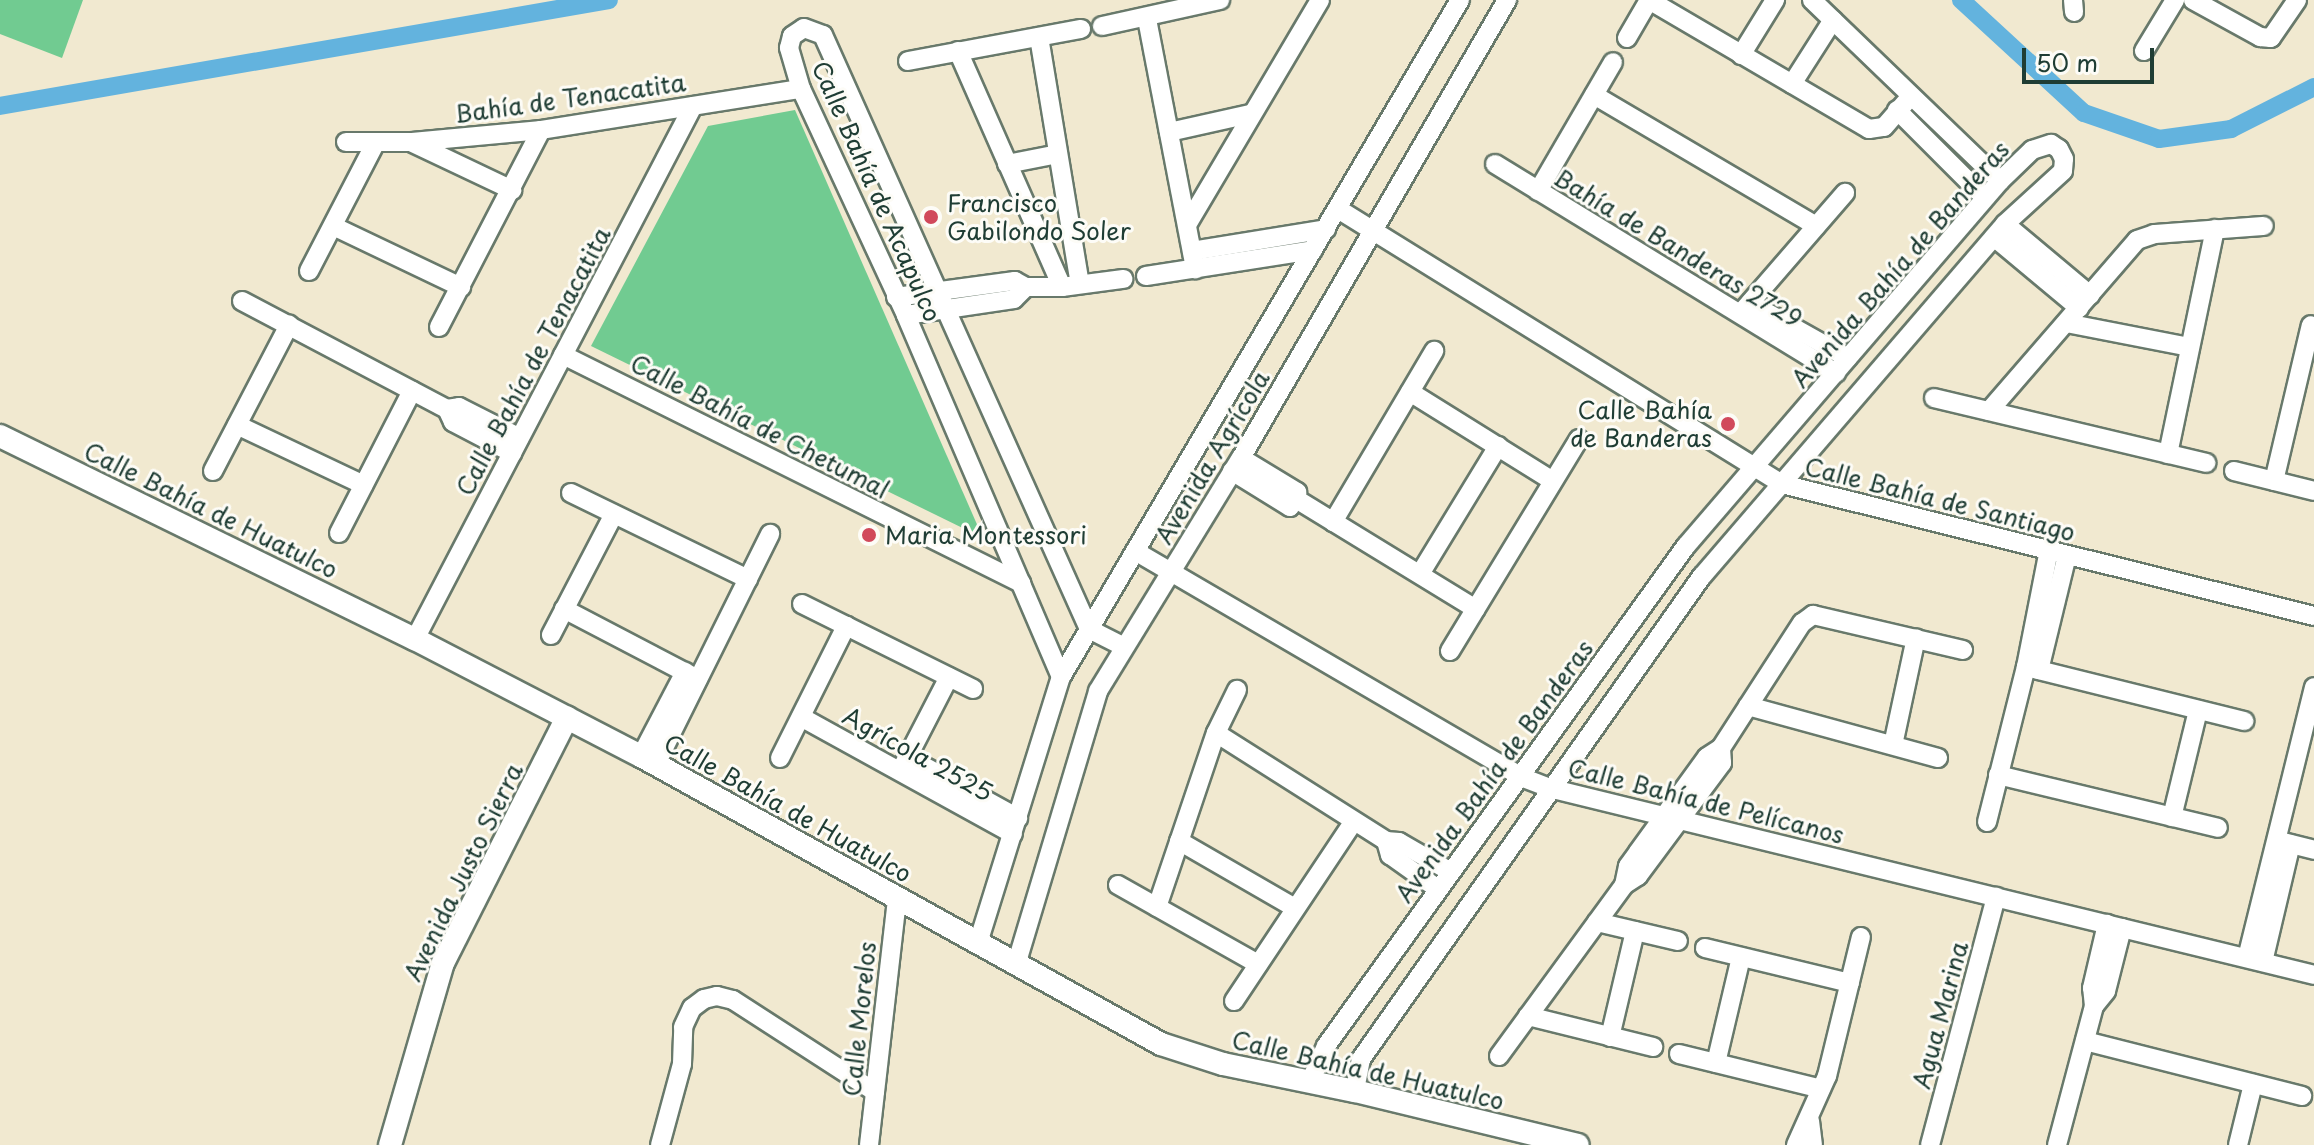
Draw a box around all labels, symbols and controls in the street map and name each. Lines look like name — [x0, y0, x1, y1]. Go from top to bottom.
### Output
scale bar — [2026, 32, 2158, 82]
text: 50 m — [2036, 44, 2098, 80]
street label: Calle Bahía de Acapulco — [806, 56, 948, 326]
street label: Bahía de Tenacatita — [451, 67, 689, 129]
street label: Avenida Bahía de Banderas — [1785, 134, 2015, 394]
street label: Bahía de Banderas 2729 — [1548, 162, 1808, 334]
place label: Francisco Gabilondo Soler — [947, 189, 1131, 245]
marker: Francisco Gabilondo Soler — [922, 208, 940, 226]
street label: Calle Bahía de Tenacatita — [449, 221, 617, 501]
street label: Calle Bahía de Chetumal — [624, 347, 896, 505]
street label: Avenida Agrícola — [1149, 366, 1275, 548]
place label: Calle Bahía de Banderas — [1570, 396, 1712, 452]
marker: Calle Bahía de Banderas — [1719, 415, 1737, 433]
street label: Calle Bahía de Huatulco — [79, 436, 343, 584]
street label: Calle Bahía de Santiago — [1800, 451, 2080, 547]
place label: Maria Montessori — [885, 521, 1087, 549]
marker: Maria Montessori — [860, 526, 878, 544]
street label: Avenida Bahía de Banderas — [1389, 634, 1599, 908]
street label: Agrícola 2525 — [838, 701, 998, 807]
street label: Calle Bahía de Huatulco — [658, 727, 918, 889]
street label: Calle Bahía de Pelícanos — [1564, 753, 1848, 849]
street label: Avenida Justo Sierra — [398, 758, 528, 986]
street label: Agua Marina — [1907, 938, 1973, 1092]
street label: Calle Morelos — [836, 939, 882, 1099]
street label: Calle Bahía de Huatulco — [1228, 1024, 1508, 1116]

